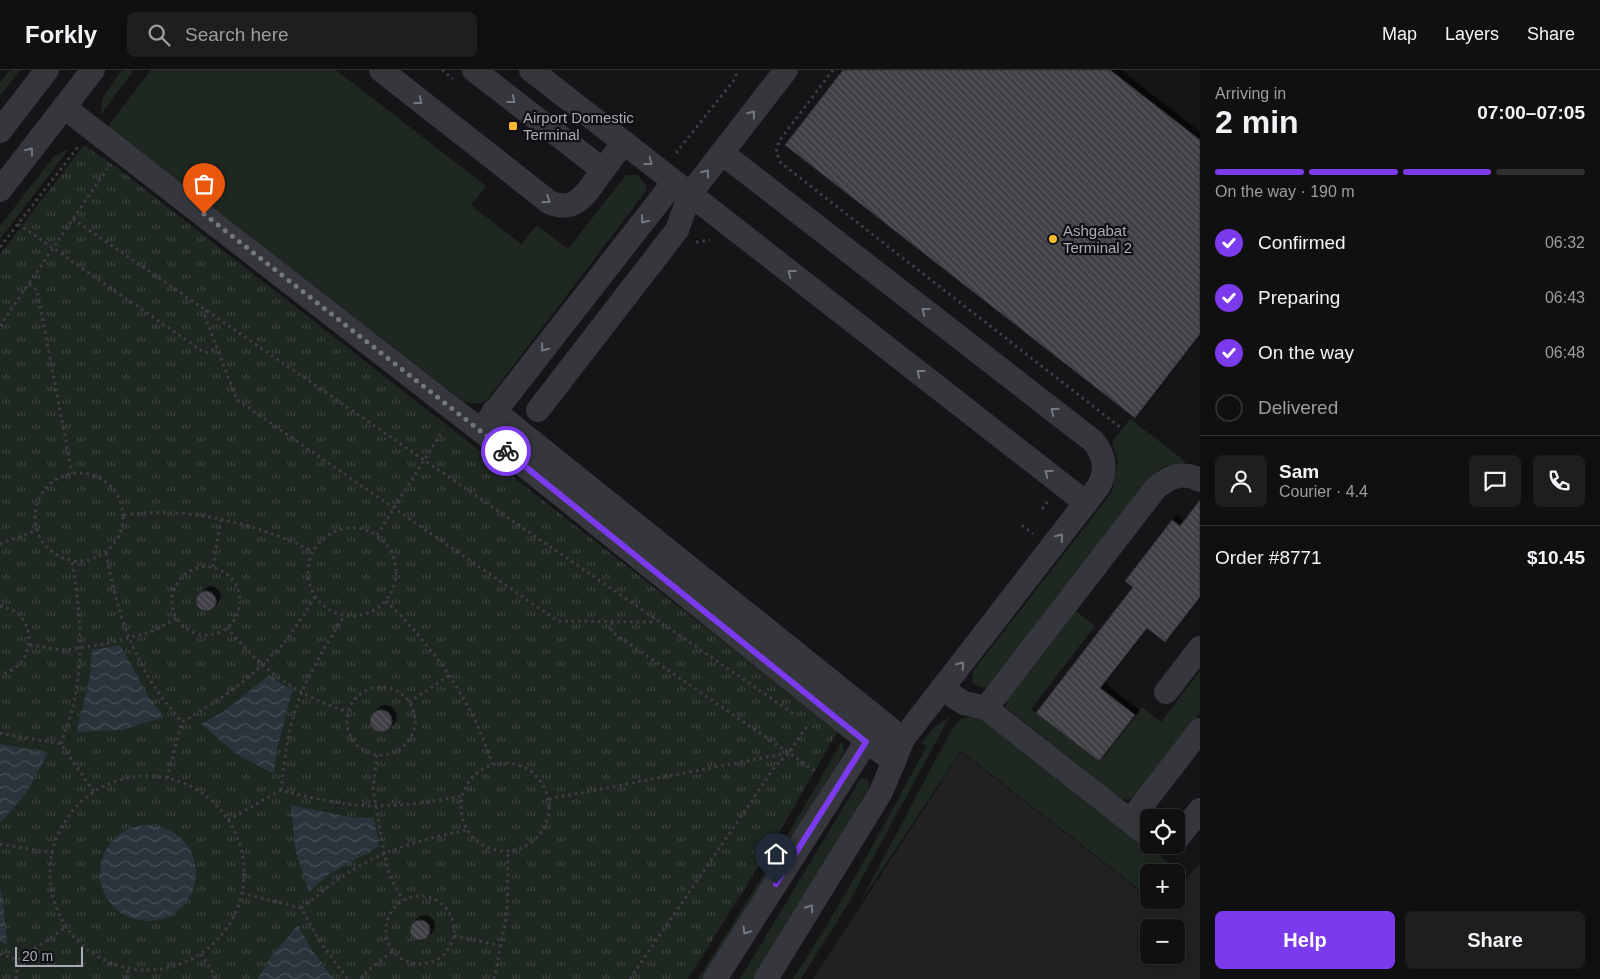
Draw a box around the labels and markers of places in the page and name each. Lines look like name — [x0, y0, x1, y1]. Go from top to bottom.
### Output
place label: Airport Domestic Terminal — [523, 109, 634, 143]
marker: Airport Domestic Terminal — [507, 120, 519, 132]
pin — [183, 163, 225, 214]
place label: Ashgabat Terminal 2 — [1063, 222, 1132, 256]
marker: Ashgabat Terminal 2 — [1047, 233, 1059, 245]
pin — [755, 833, 797, 884]

